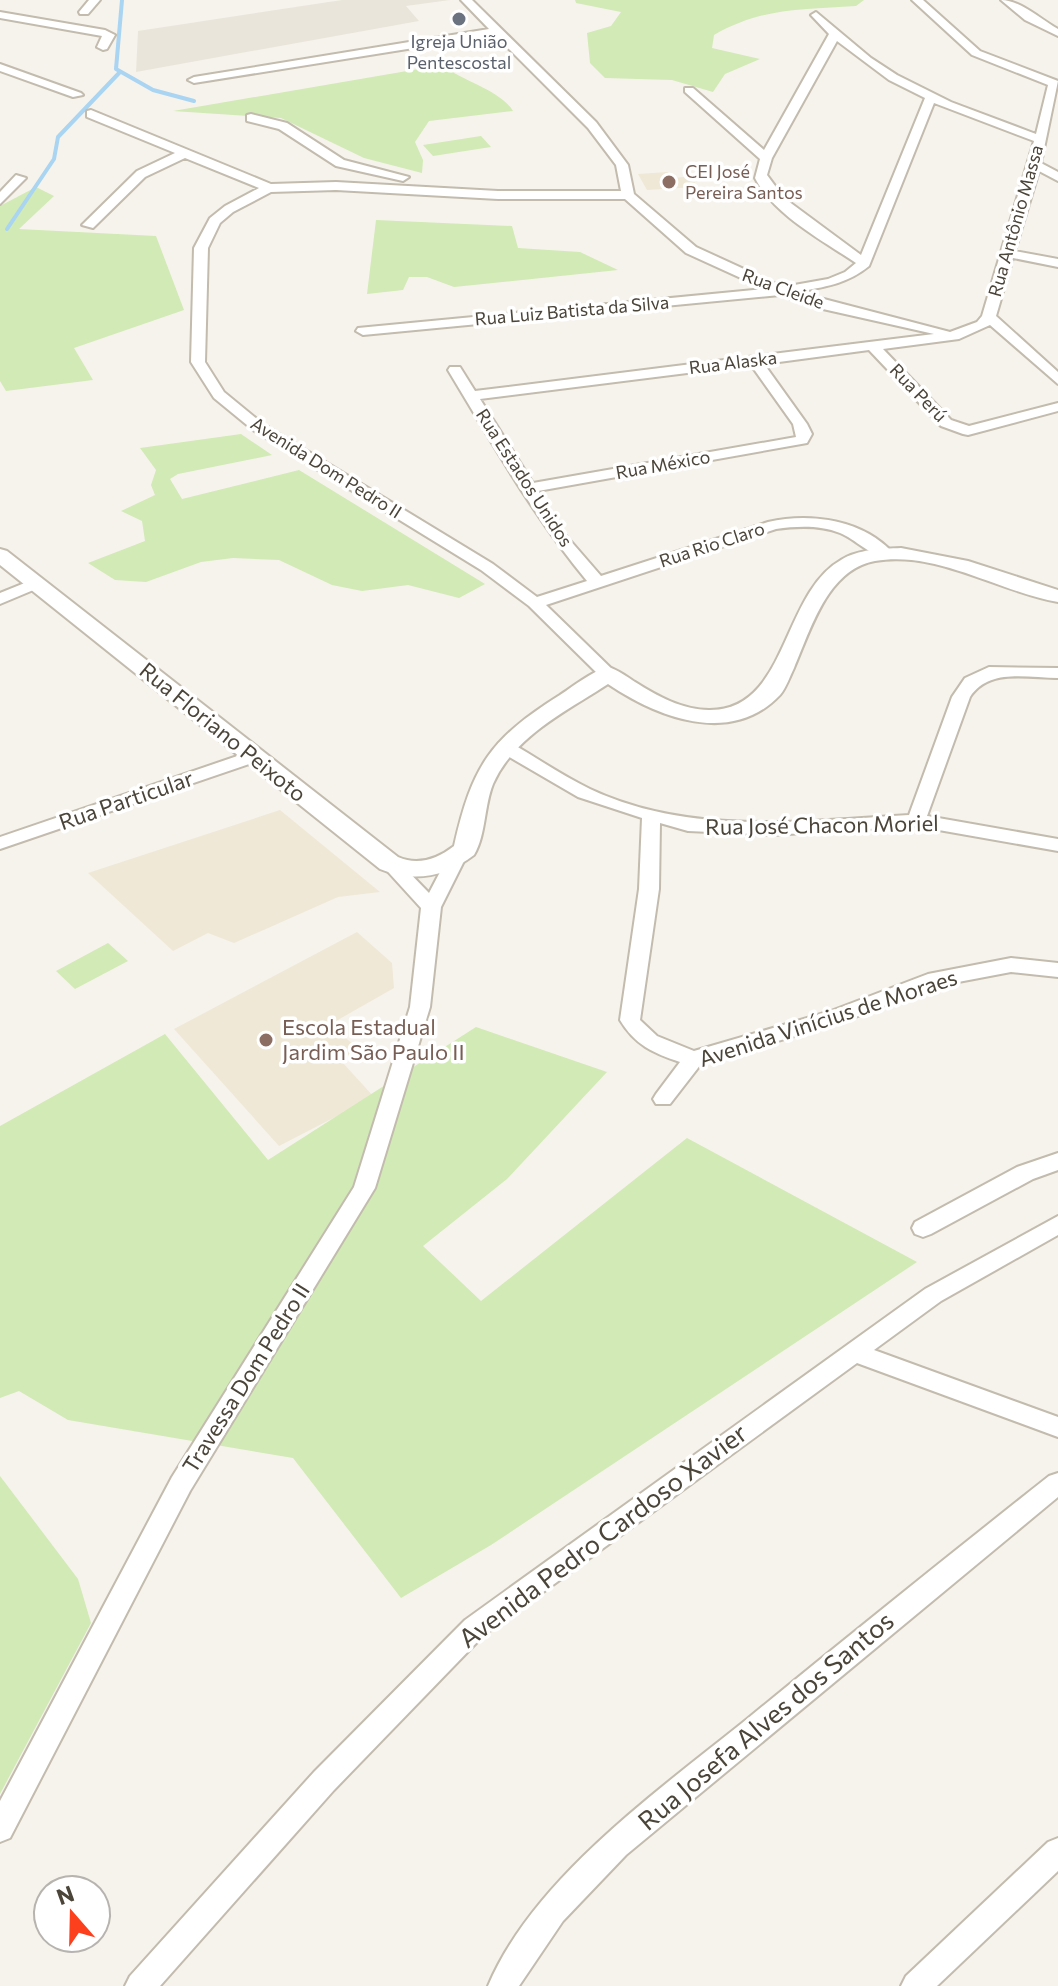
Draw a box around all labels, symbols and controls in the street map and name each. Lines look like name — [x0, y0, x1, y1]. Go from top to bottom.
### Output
marker: Igreja União Pentescostal — [450, 10, 468, 28]
place label: Igreja União Pentescostal — [407, 30, 511, 73]
street label: Rua Antônio Massa — [983, 142, 1047, 299]
place label: CEI José Pereira Santos — [685, 160, 803, 203]
marker: CEI José Pereira Santos — [660, 173, 678, 191]
street label: Rua Cleide — [739, 263, 827, 313]
street label: Rua Luiz Batista da Silva — [474, 291, 670, 329]
street label: Rua Alaska — [688, 346, 778, 378]
street label: Rua Perú — [886, 359, 952, 426]
street label: Rua Estados Unidos — [472, 404, 578, 551]
street label: Avenida Dom Pedro II — [247, 412, 406, 522]
street label: Rua México — [614, 445, 712, 483]
street label: Rua Rio Claro — [656, 517, 767, 571]
street label: Rua Floriano Peixoto — [134, 656, 312, 807]
street label: Rua Particular — [55, 764, 197, 835]
street label: Rua José Chacon Moriel — [705, 809, 939, 840]
street label: Avenida Vinícius de Moraes — [695, 963, 960, 1072]
place label: Escola Estadual Jardim São Paulo II — [282, 1013, 465, 1065]
marker: Escola Estadual Jardim São Paulo II — [257, 1031, 275, 1049]
street label: Travessa Dom Pedro II — [176, 1278, 315, 1478]
street label: Avenida Pedro Cardoso Xavier — [452, 1416, 752, 1653]
street label: Rua Josefa Alves dos Santos — [631, 1604, 899, 1836]
north arrow — [32, 1874, 112, 1954]
text: N — [53, 1879, 77, 1910]

